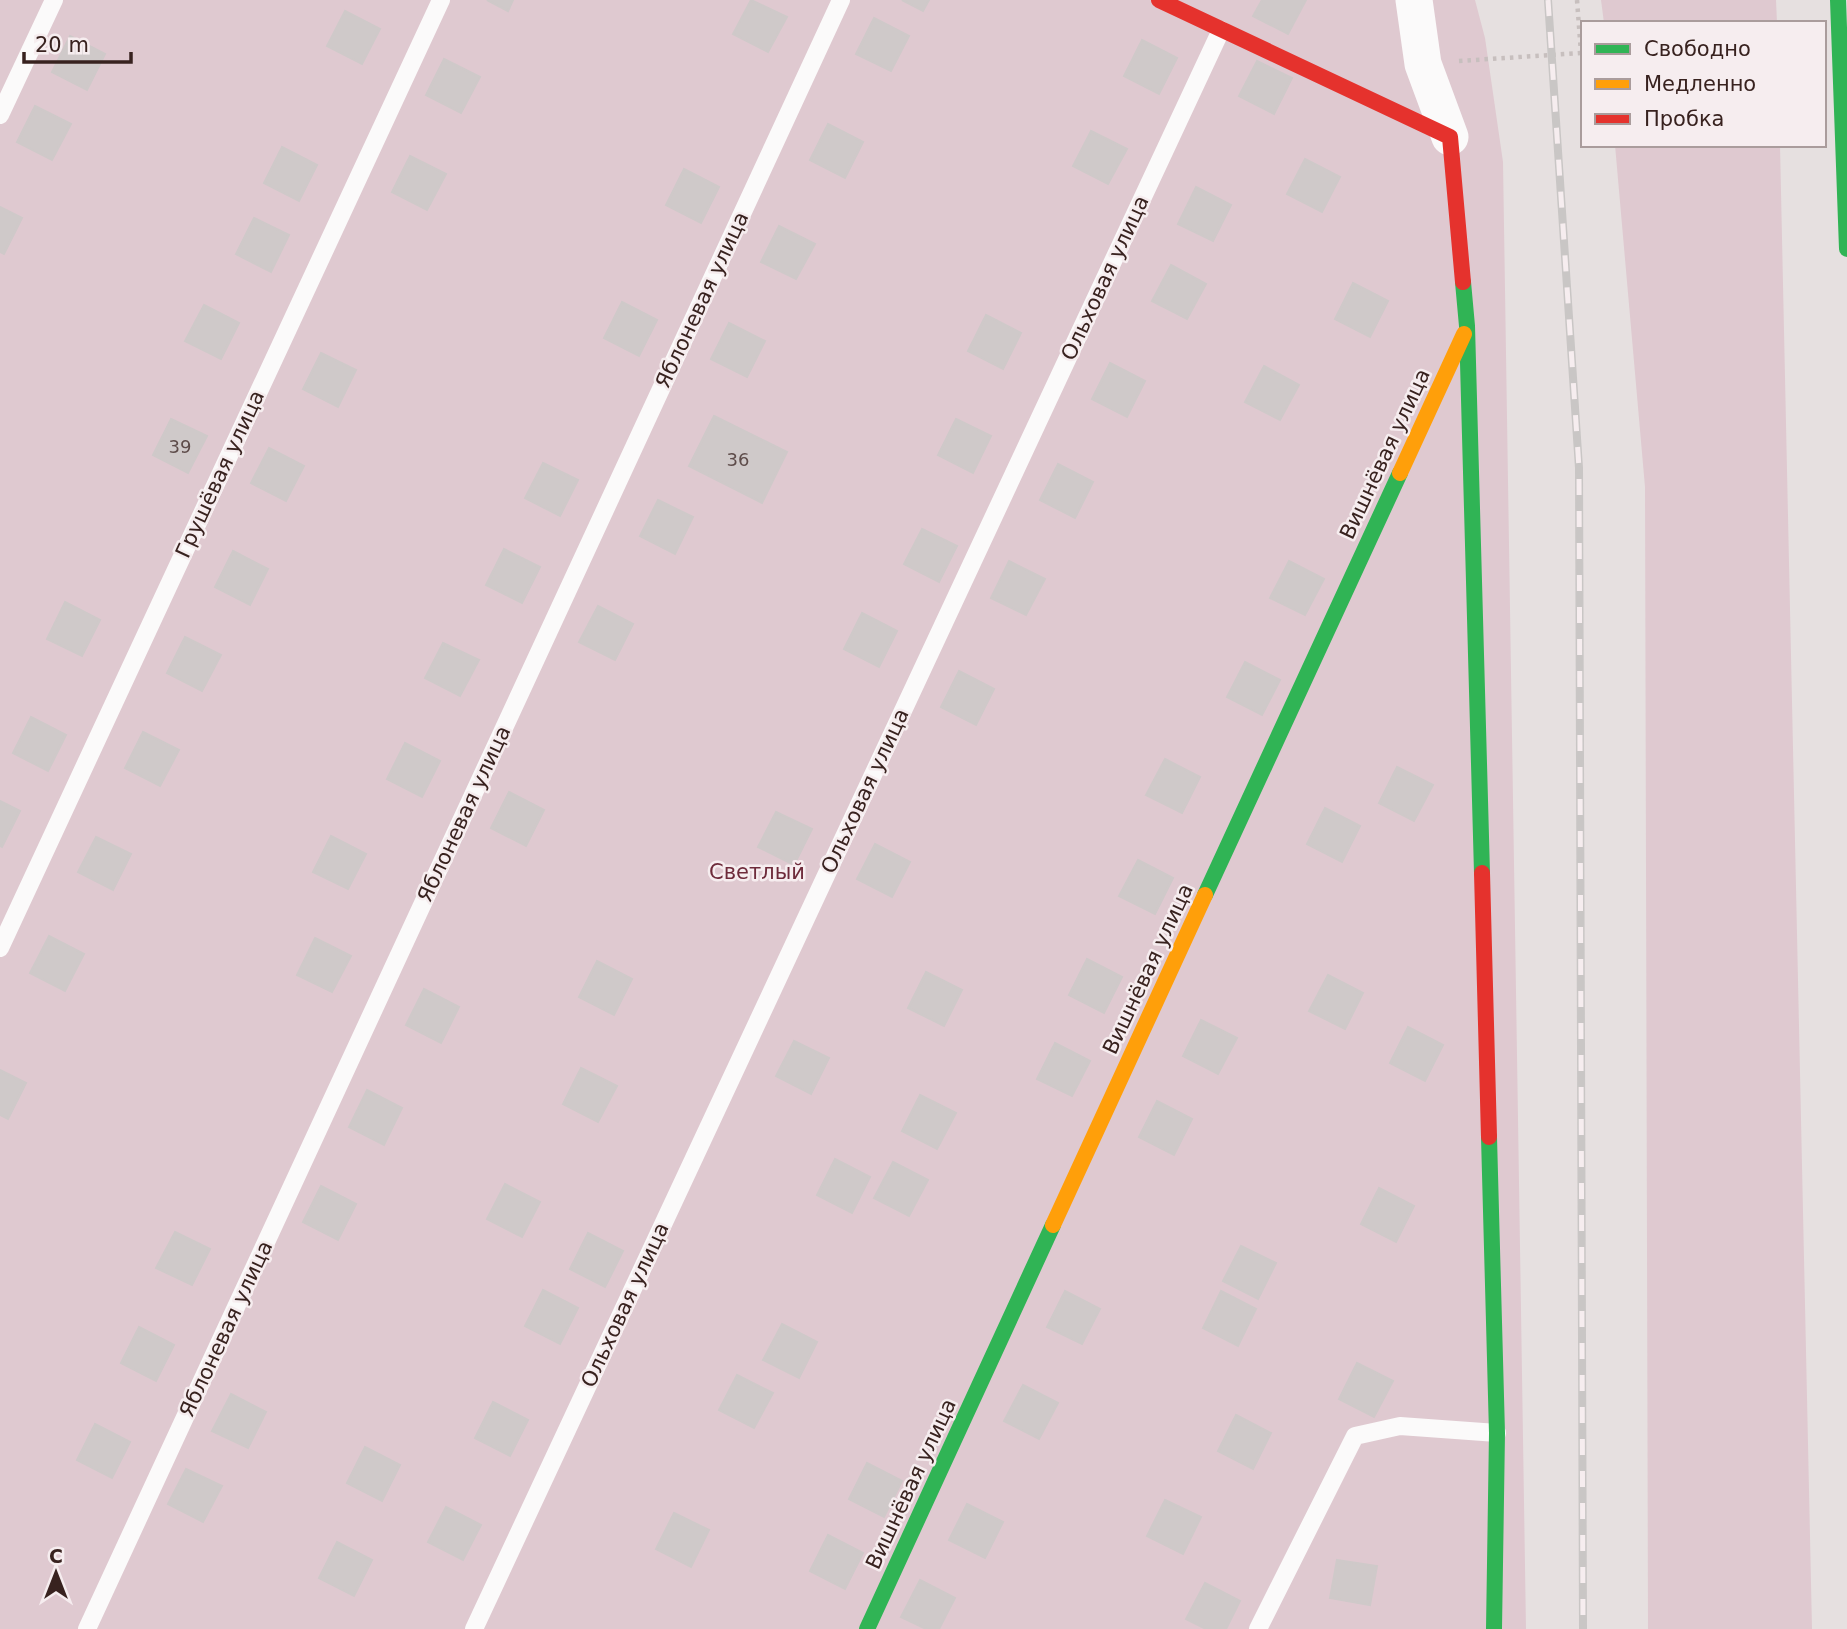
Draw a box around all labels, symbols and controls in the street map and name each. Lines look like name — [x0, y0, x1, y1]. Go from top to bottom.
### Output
scale bar — [24, 21, 131, 65]
legend — [1581, 21, 1826, 147]
text: 20 m — [35, 33, 89, 57]
text: Свободно — [1644, 37, 1751, 61]
text: Медленно — [1644, 72, 1756, 96]
text: Пробка — [1644, 107, 1724, 131]
street label: Ольховая улица — [1056, 192, 1154, 364]
street label: Яблоневая улица — [651, 208, 753, 392]
street label: Вишнёвая улица — [1335, 365, 1435, 543]
street label: Грушёвая улица — [171, 386, 269, 562]
house number: 39 — [169, 436, 191, 457]
house number: 36 — [727, 449, 749, 470]
street label: Ольховая улица — [816, 705, 914, 877]
street label: Яблоневая улица — [413, 722, 515, 906]
park label: Светлый — [709, 860, 805, 884]
street label: Вишнёвая улица — [1098, 880, 1198, 1058]
street label: Ольховая улица — [576, 1219, 674, 1391]
street label: Яблоневая улица — [175, 1237, 277, 1421]
street label: Вишнёвая улица — [861, 1395, 961, 1573]
north arrow — [21, 1538, 91, 1608]
text: С — [49, 1545, 63, 1567]

